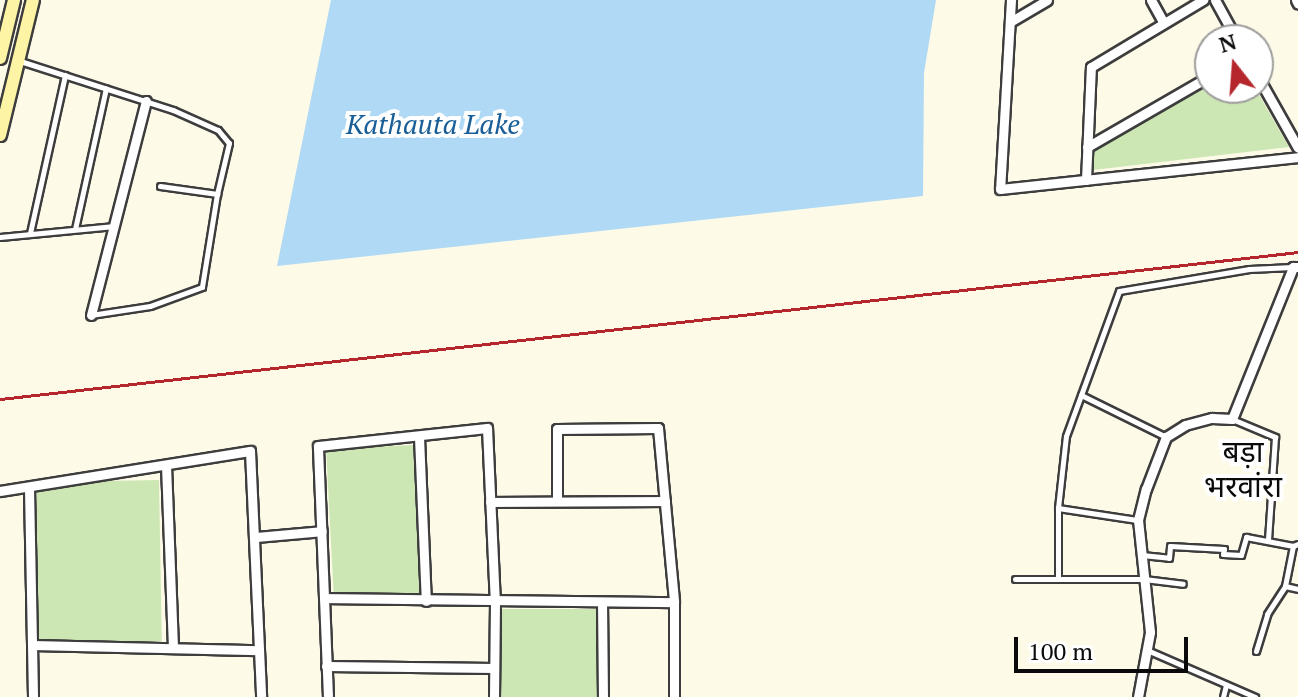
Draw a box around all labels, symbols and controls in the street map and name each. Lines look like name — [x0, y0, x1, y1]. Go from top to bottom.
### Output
north arrow — [1194, 24, 1274, 104]
text: N — [1215, 26, 1240, 59]
water label: Kathauta Lake — [346, 107, 520, 141]
district label: बड़ा भरवांरा — [1204, 433, 1282, 504]
scale bar — [1018, 621, 1192, 671]
text: 100 m — [1028, 635, 1093, 667]

